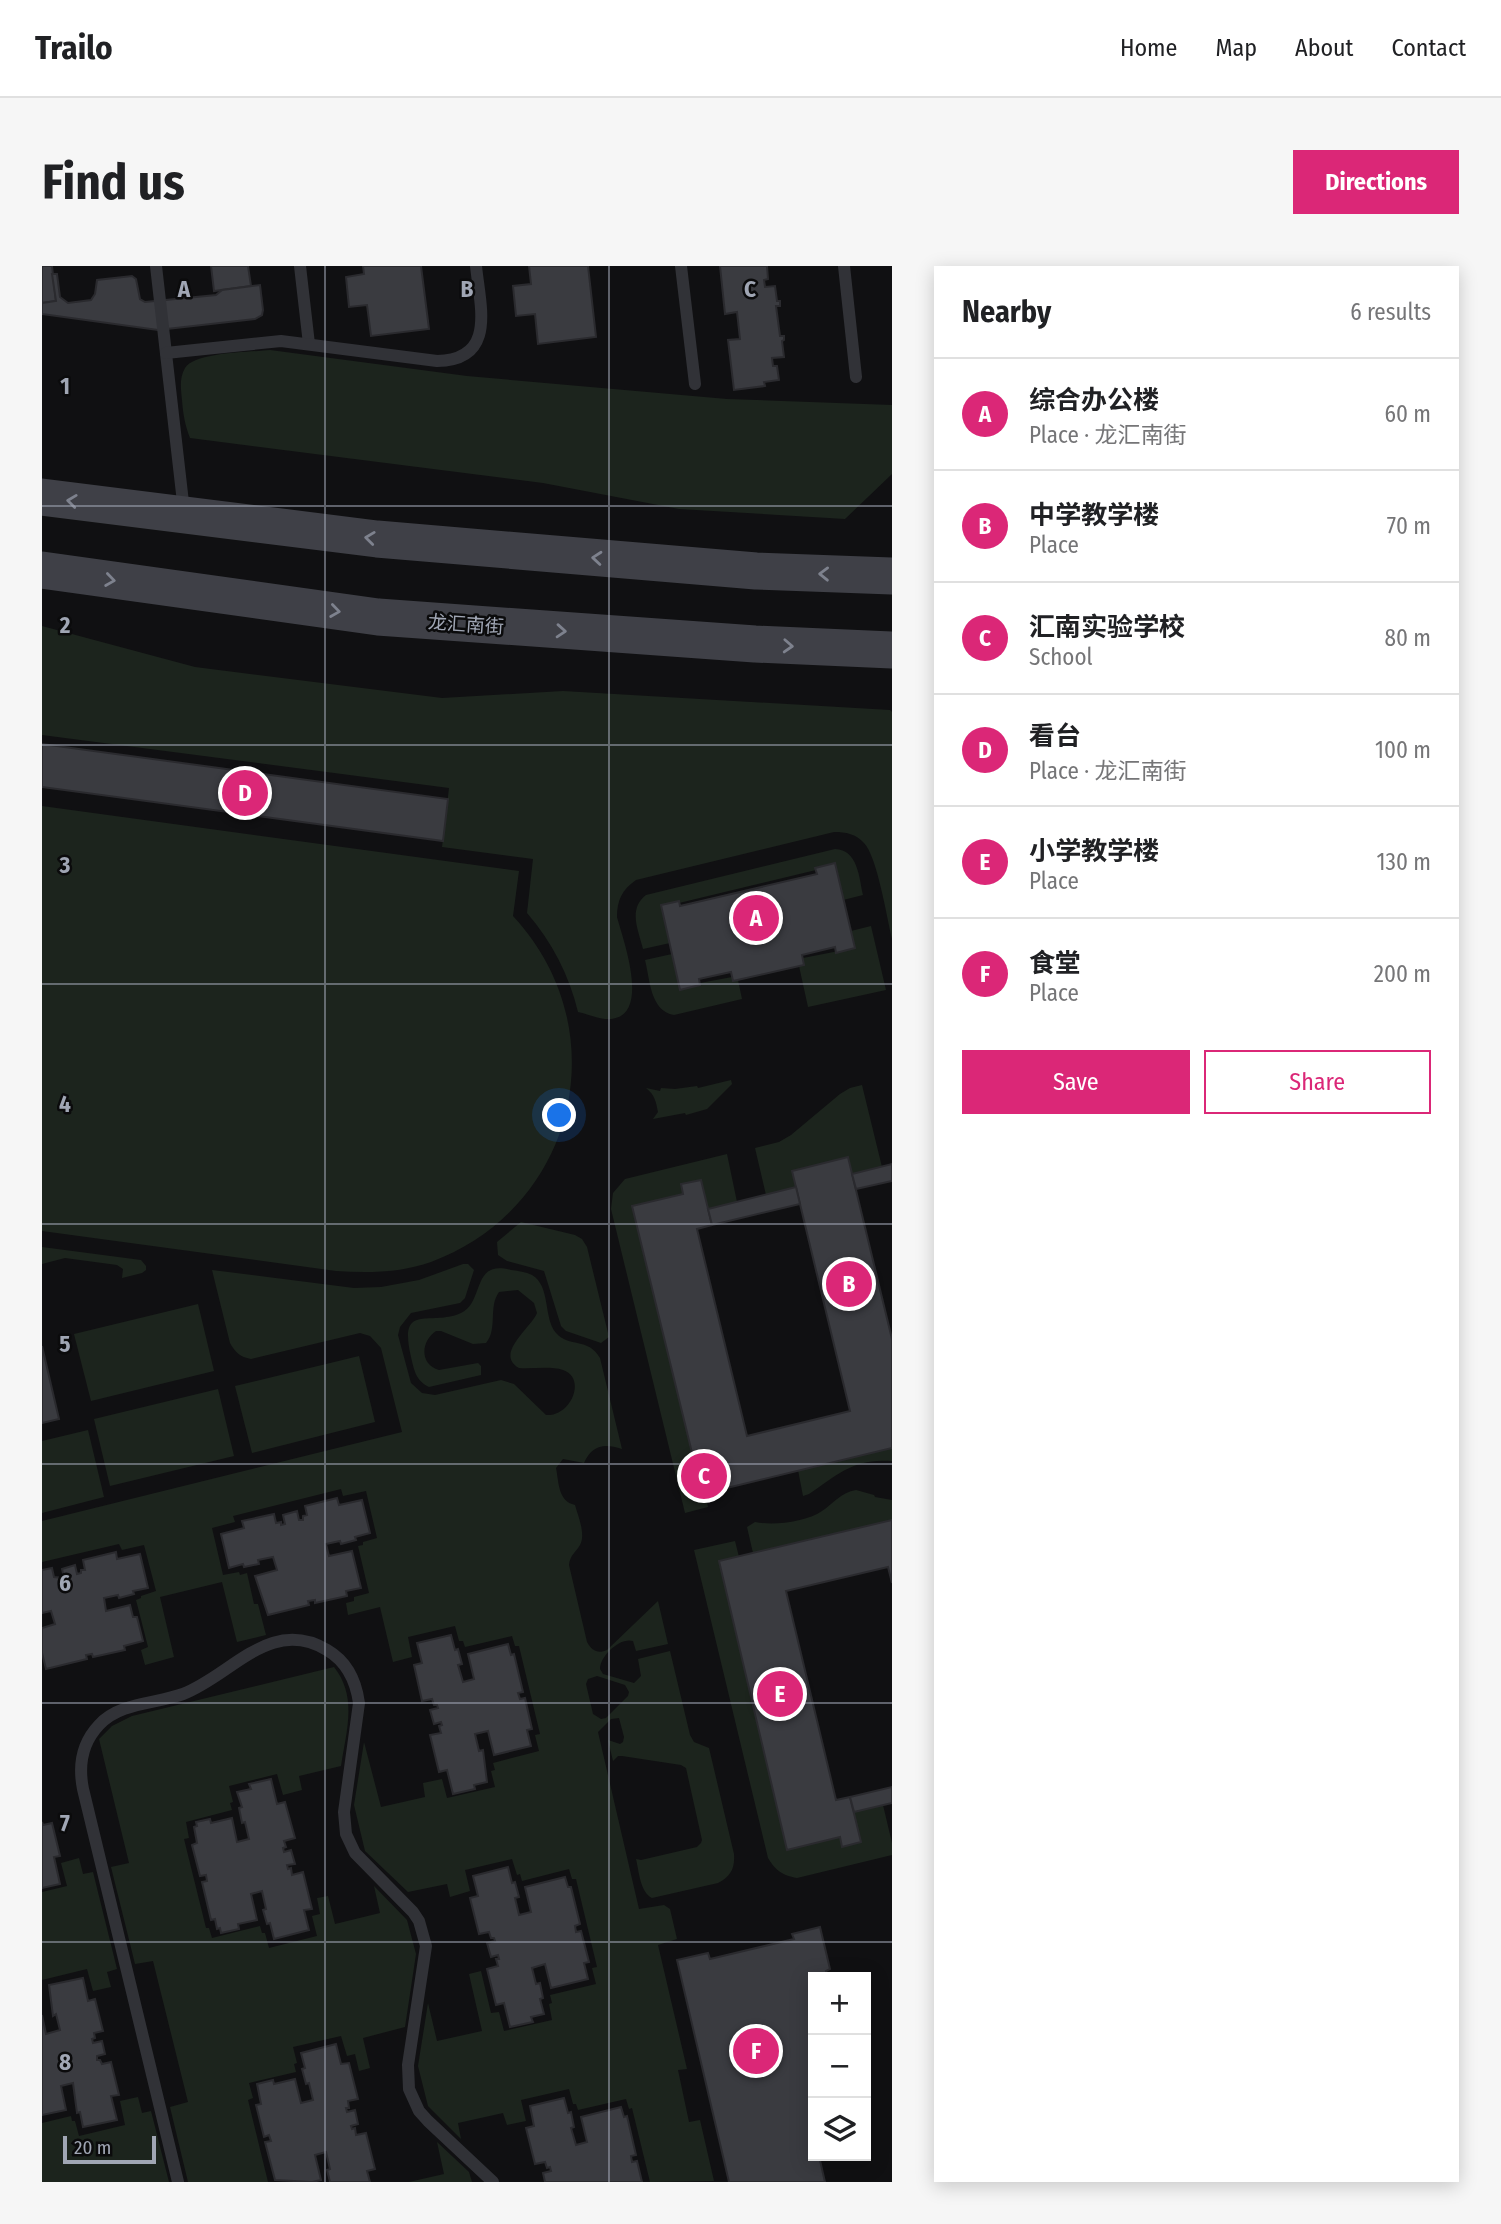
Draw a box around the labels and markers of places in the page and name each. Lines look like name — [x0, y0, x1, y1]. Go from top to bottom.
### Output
pin: D — [222, 767, 268, 819]
pin: A — [733, 892, 779, 944]
pin: B — [826, 1258, 872, 1310]
pin: C — [681, 1450, 727, 1502]
pin: E — [757, 1668, 803, 1720]
pin: F — [733, 2025, 779, 2077]

